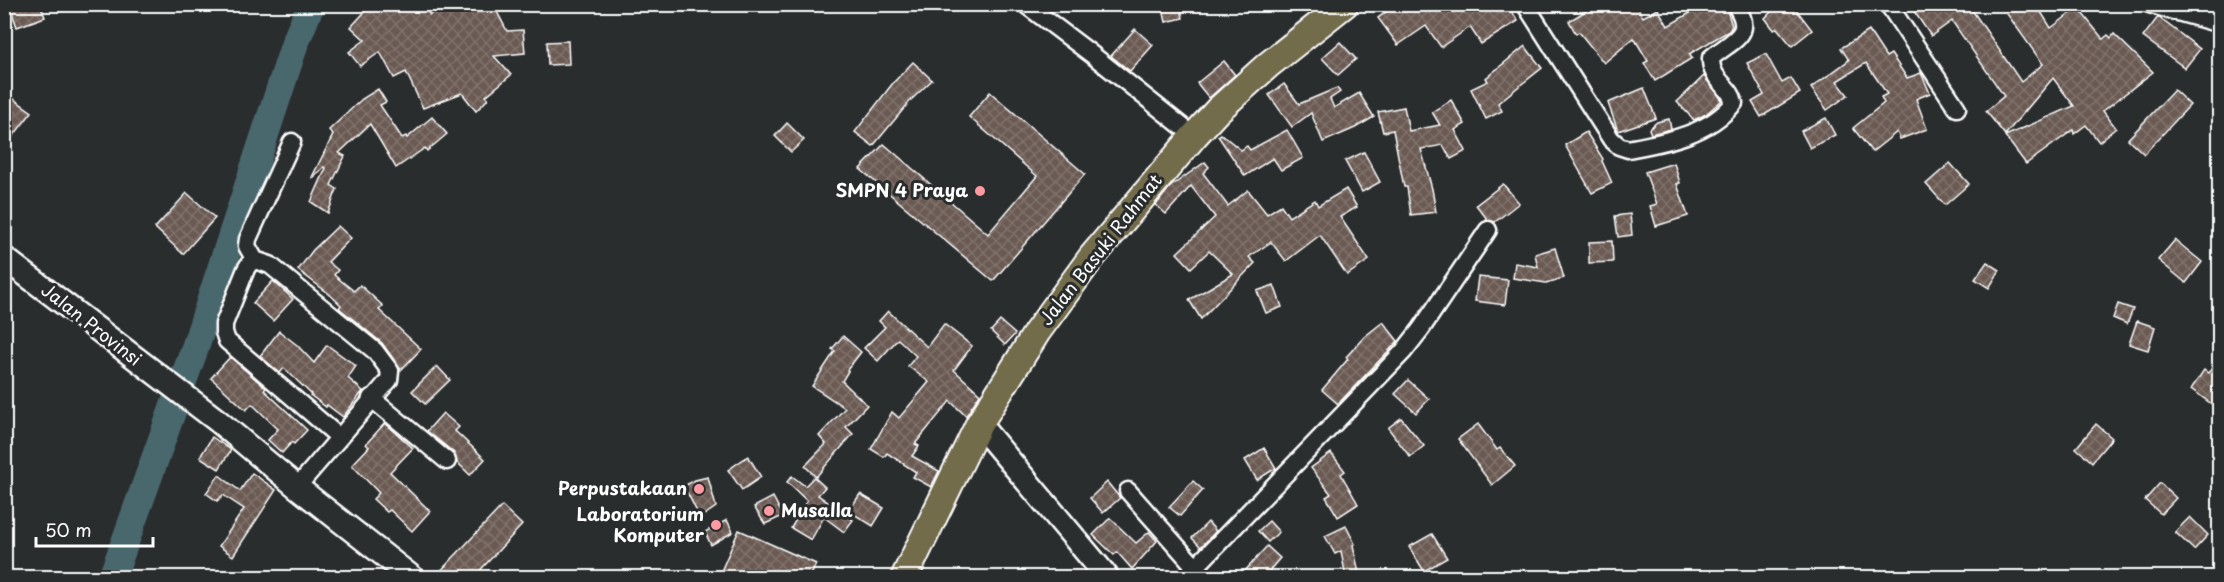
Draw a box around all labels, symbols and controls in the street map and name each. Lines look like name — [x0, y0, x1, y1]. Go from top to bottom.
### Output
street label: Jalan Basuki Rahmat — [1032, 167, 1168, 330]
place label: SMPN 4 Praya — [835, 176, 968, 203]
marker: SMPN 4 Praya — [973, 184, 987, 198]
street label: Jalan Provinsi — [36, 276, 148, 372]
place label: Perpustakaan — [558, 474, 687, 501]
marker: Perpustakaan — [692, 482, 706, 496]
place label: Musalla — [781, 496, 853, 523]
place label: Laboratorium Komputer — [577, 500, 705, 548]
marker: Musalla — [762, 504, 776, 518]
scale bar — [36, 510, 153, 548]
text: 50 m — [45, 516, 92, 543]
marker: Laboratorium Komputer — [709, 518, 723, 532]

